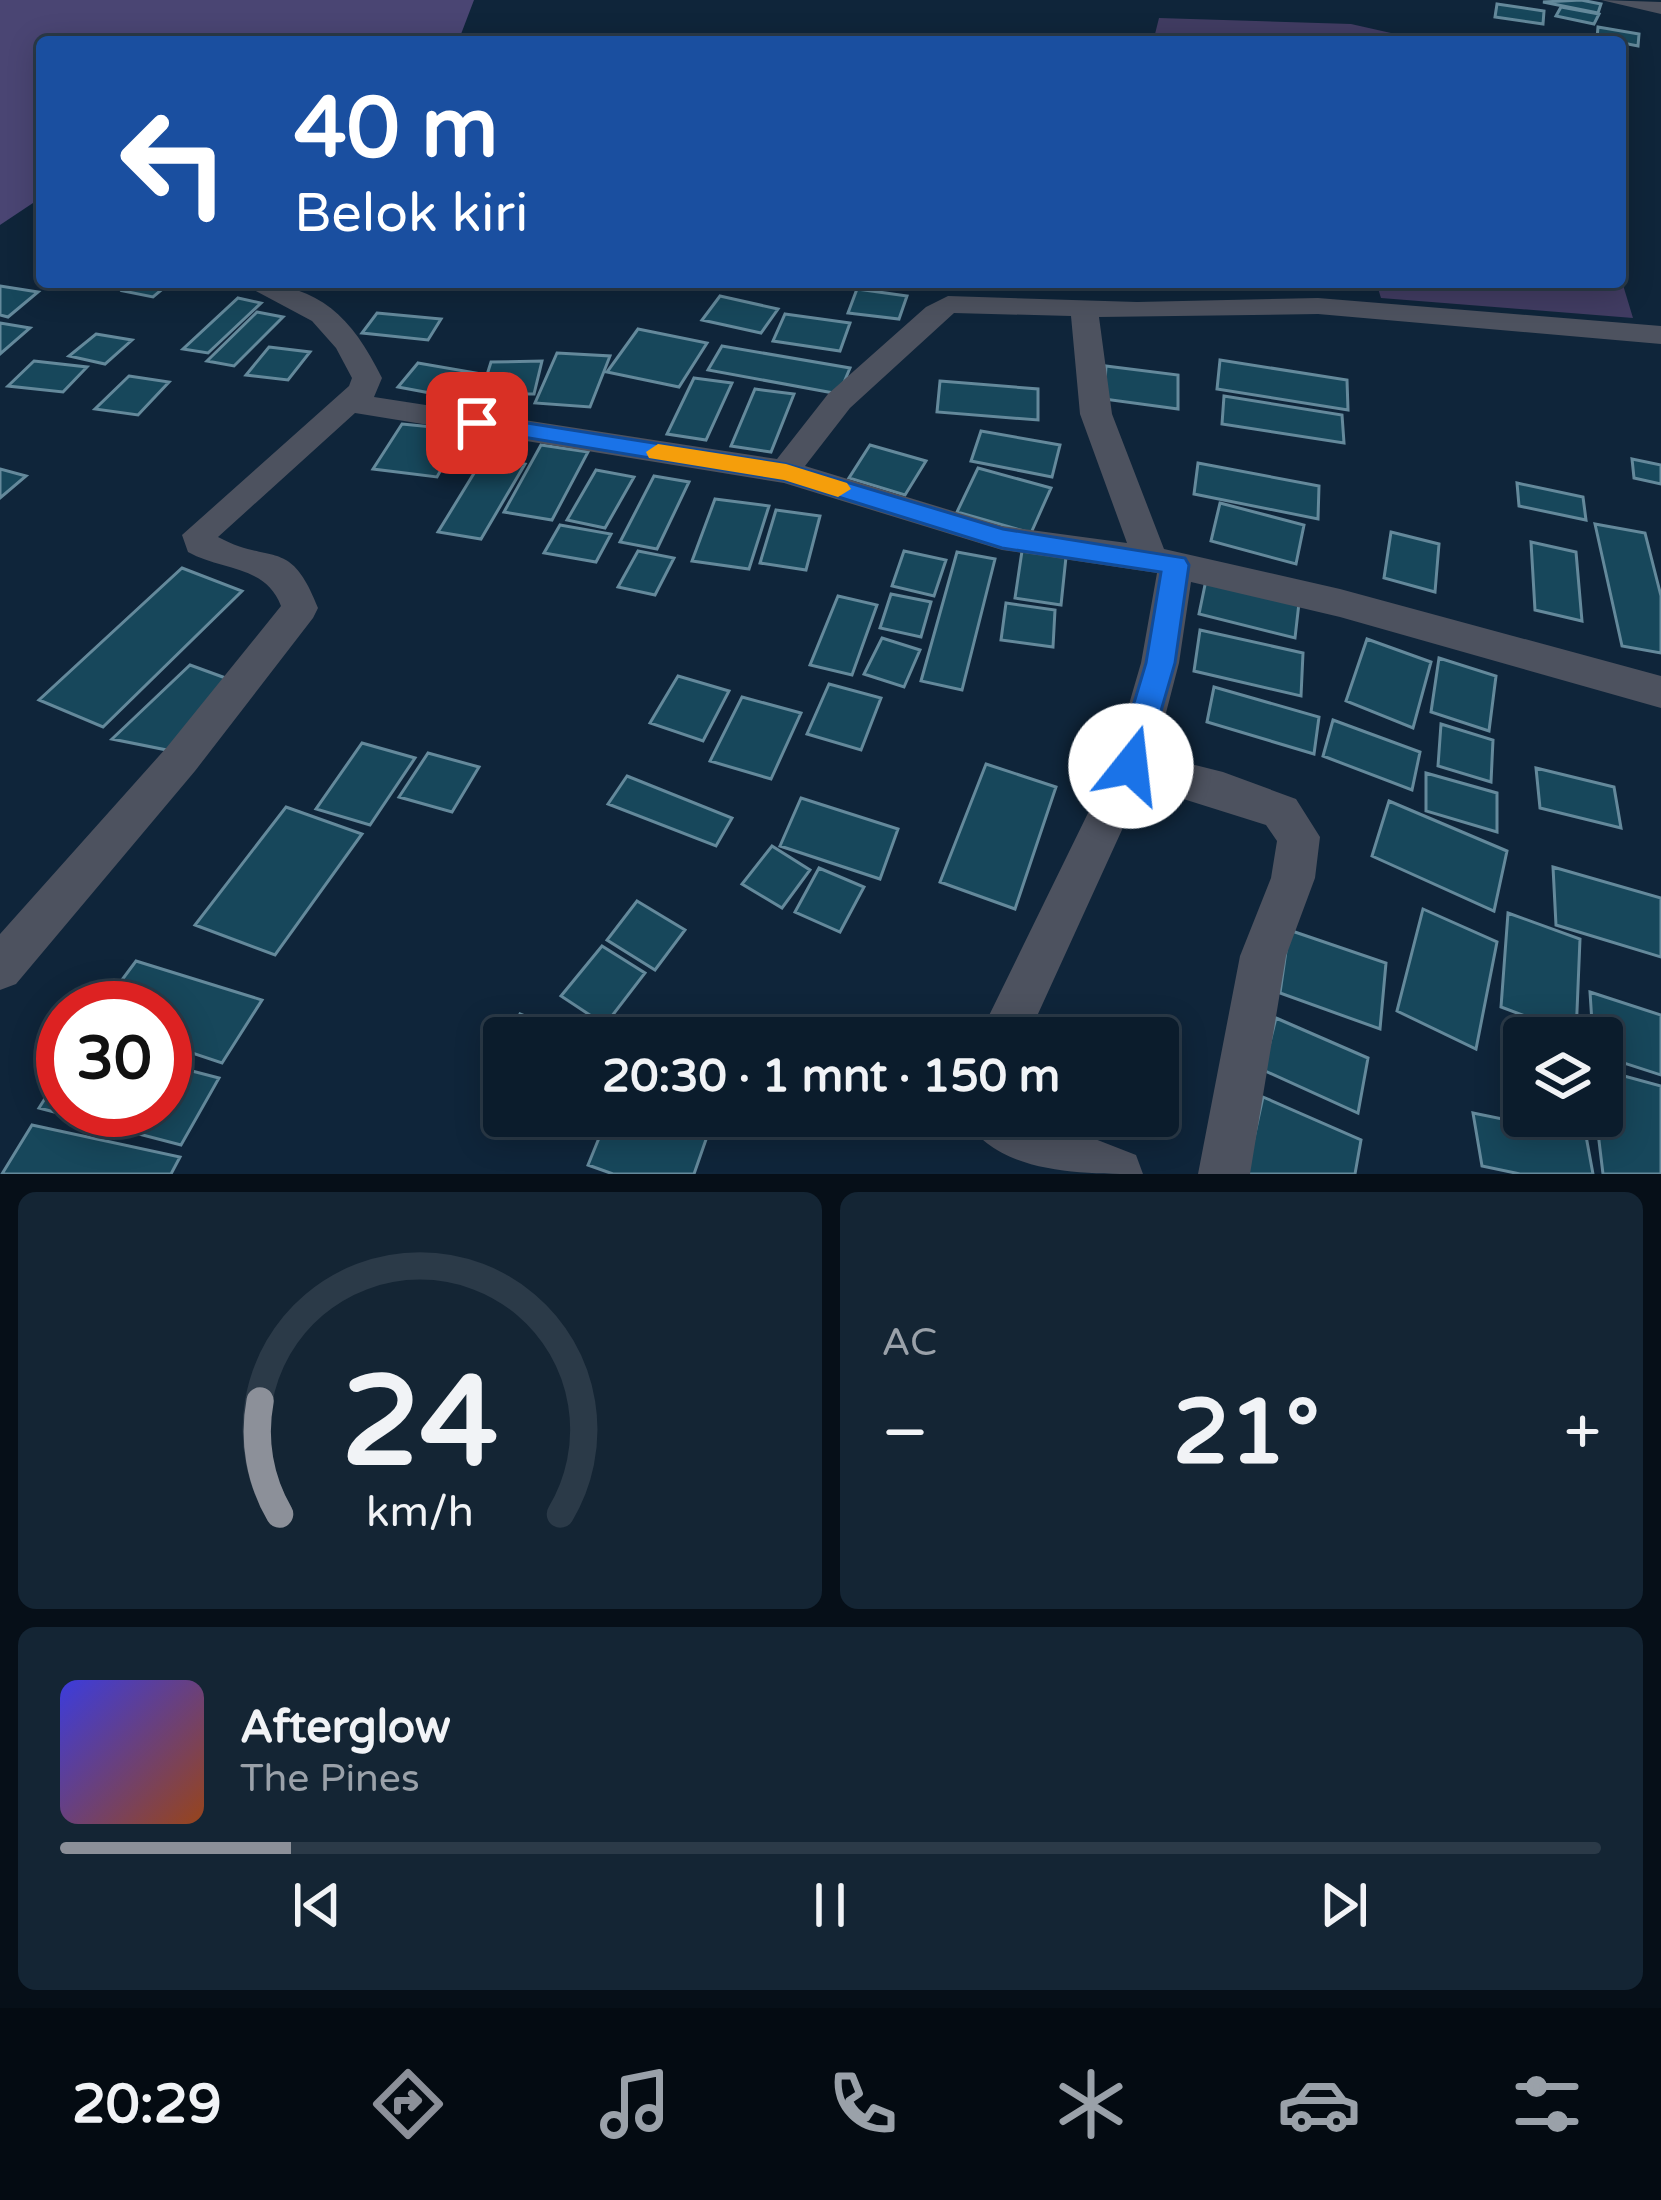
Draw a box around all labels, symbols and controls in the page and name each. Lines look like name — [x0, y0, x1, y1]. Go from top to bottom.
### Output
text: 40 m — [294, 79, 498, 180]
icon: left — [96, 84, 252, 240]
text: Belok kiri — [294, 181, 528, 246]
pin — [426, 372, 528, 474]
icon: arrive — [444, 390, 510, 456]
position arrow — [1068, 703, 1194, 829]
speed limit sign: 30 — [36, 981, 192, 1137]
map controls — [1503, 1017, 1623, 1137]
button: layers — [1503, 1017, 1623, 1137]
text: 20:30 · 1 mnt · 150 m — [602, 1050, 1060, 1104]
text: AC — [882, 1319, 937, 1366]
text: 24 — [341, 1348, 498, 1499]
text: 21° — [1173, 1379, 1320, 1488]
text: − — [882, 1393, 929, 1473]
text: + — [1564, 1393, 1601, 1473]
text: km/h — [366, 1486, 474, 1537]
text: Afterglow — [240, 1701, 451, 1755]
text: The Pines — [240, 1755, 420, 1802]
icon: previous — [284, 1872, 350, 1938]
icon: pause — [797, 1872, 863, 1938]
icon: next — [1311, 1872, 1377, 1938]
icon: directions — [366, 2062, 450, 2146]
icon: music — [593, 2062, 677, 2146]
icon: phone — [821, 2062, 905, 2146]
icon: climate — [1049, 2062, 1133, 2146]
icon: car — [1277, 2062, 1361, 2146]
icon: filters — [1505, 2062, 1589, 2146]
text: 20:29 — [72, 2072, 222, 2137]

